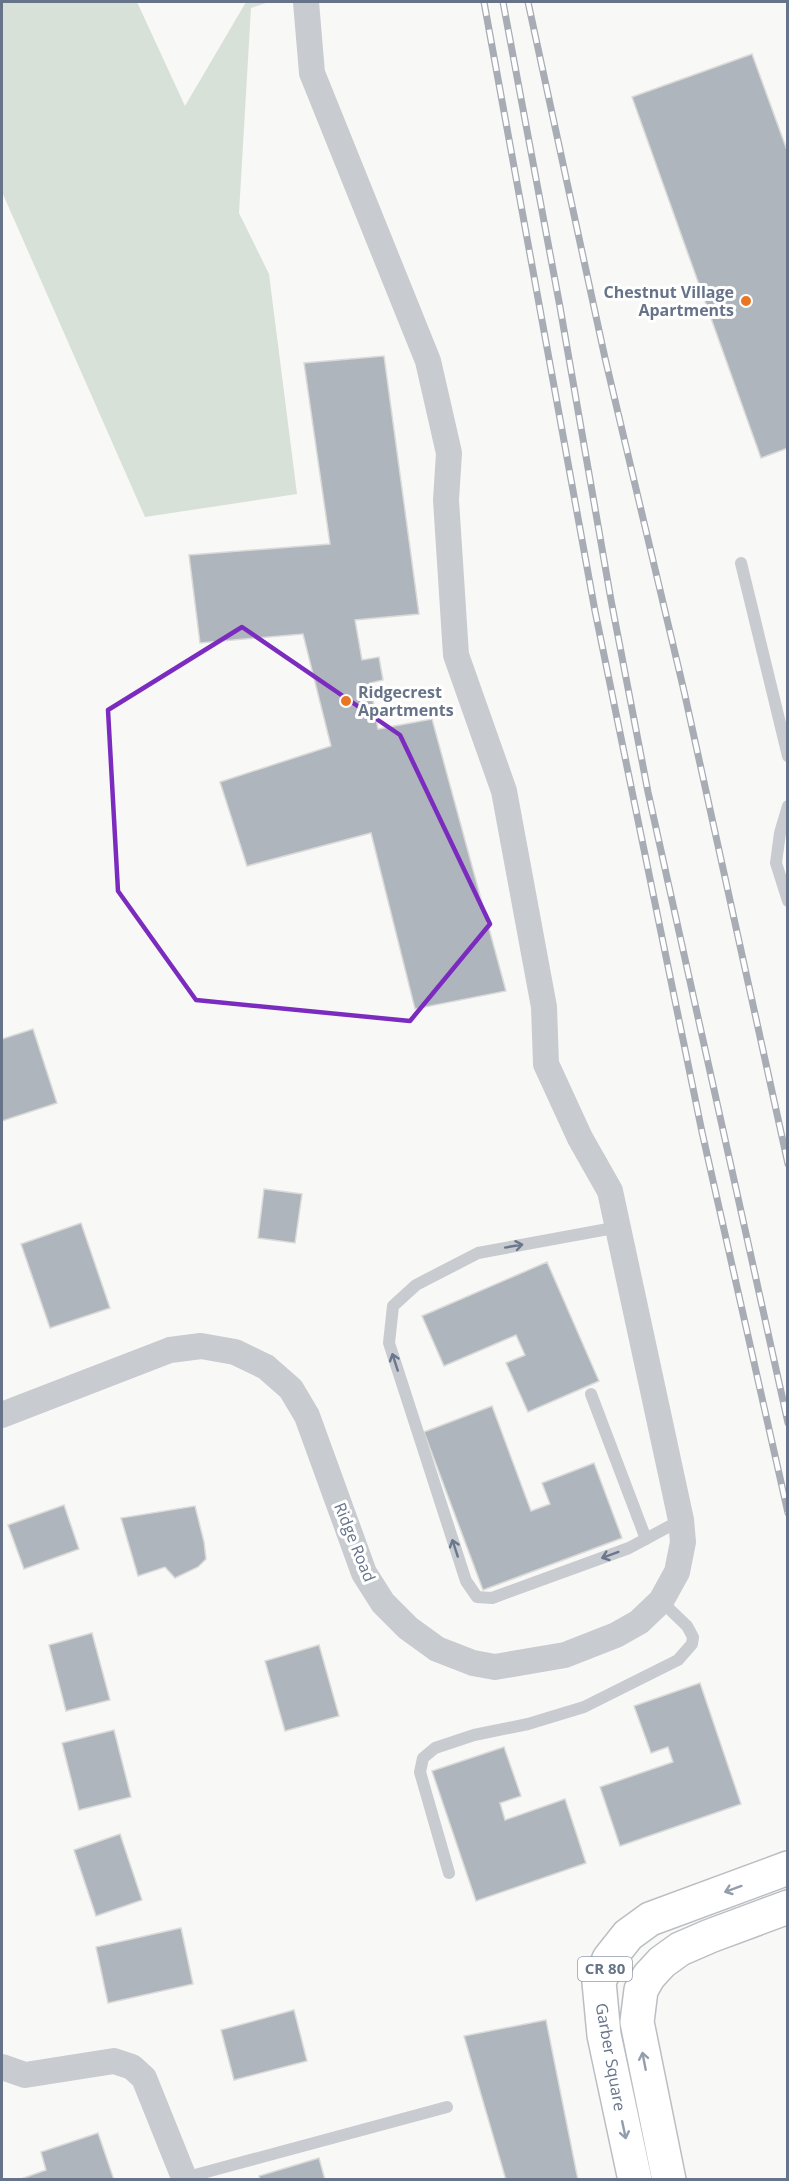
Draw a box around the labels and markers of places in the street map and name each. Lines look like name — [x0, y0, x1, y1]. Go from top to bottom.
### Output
place label: Chestnut Village Apartments — [604, 281, 734, 321]
marker: Chestnut Village Apartments — [739, 294, 753, 308]
place label: Ridgecrest Apartments — [358, 681, 454, 721]
marker: Ridgecrest Apartments — [339, 694, 353, 708]

